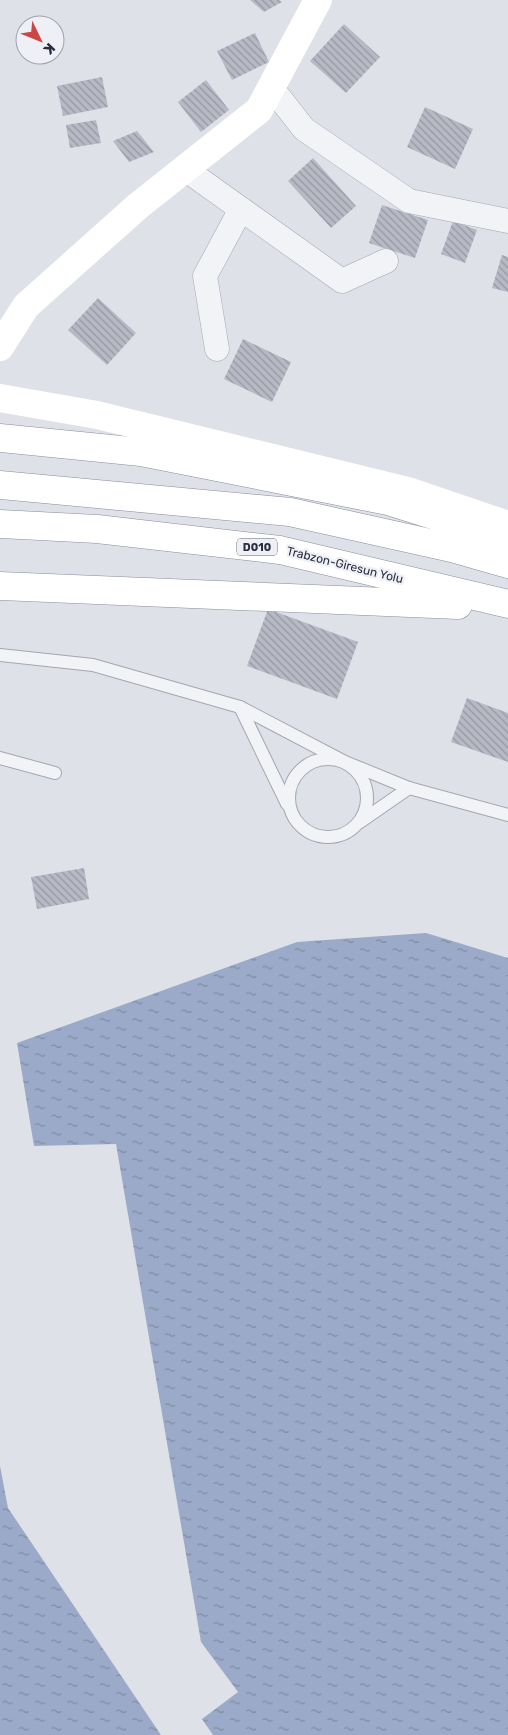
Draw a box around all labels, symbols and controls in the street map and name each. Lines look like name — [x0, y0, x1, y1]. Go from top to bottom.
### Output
north arrow — [15, 15, 65, 65]
text: K — [39, 39, 59, 58]
road number: D010 — [237, 538, 277, 556]
street label: Trabzon-Giresun Yolu — [285, 544, 405, 586]

